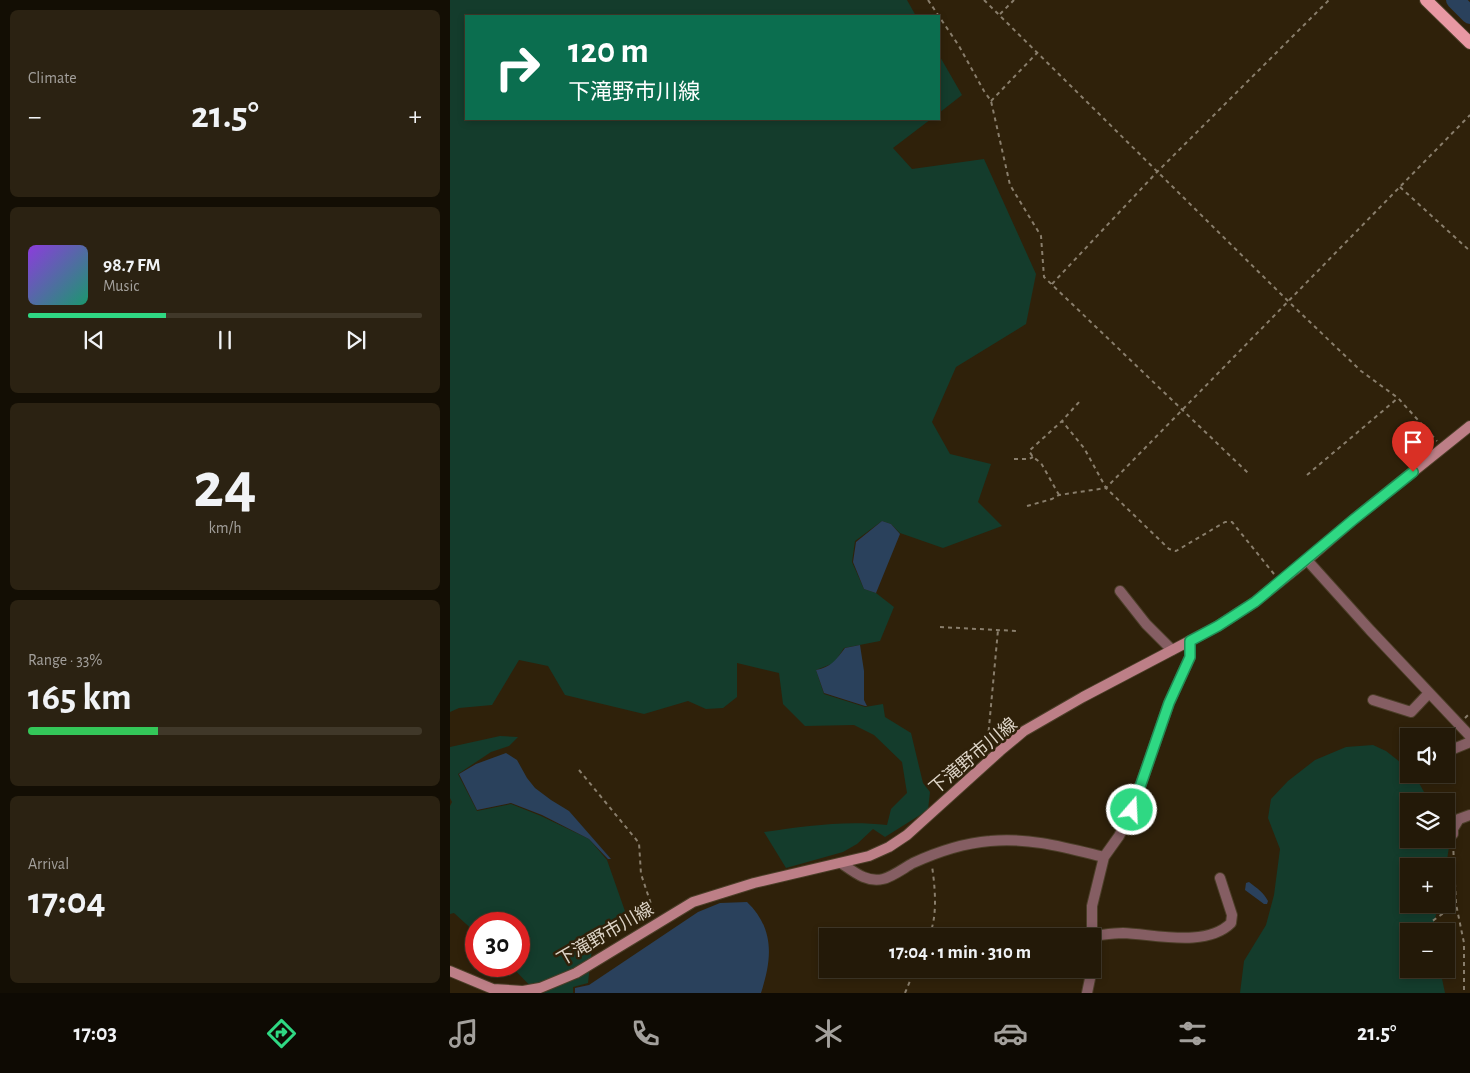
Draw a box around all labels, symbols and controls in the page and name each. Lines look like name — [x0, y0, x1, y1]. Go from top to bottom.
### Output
text: 120 m — [568, 34, 649, 69]
icon: right — [485, 35, 550, 100]
text: Climate — [28, 70, 77, 86]
text: 下滝野市川線 — [568, 81, 700, 103]
text: 21.5° — [191, 97, 259, 135]
text: − — [28, 103, 41, 131]
text: + — [409, 103, 422, 131]
text: 98.7 FM — [103, 256, 161, 275]
text: Music — [103, 278, 139, 294]
icon: previous — [80, 326, 108, 354]
icon: pause — [211, 326, 239, 354]
icon: next — [342, 326, 370, 354]
pin — [1392, 421, 1434, 472]
icon: arrive — [1399, 428, 1427, 456]
text: 24 — [193, 454, 257, 519]
text: km/h — [208, 520, 242, 536]
text: Range · 33% — [28, 652, 103, 668]
text: 165 km — [28, 679, 132, 717]
street label: 下滝野市川線 — [925, 714, 1021, 798]
map controls — [1400, 728, 1455, 978]
button: sound — [1400, 728, 1455, 783]
position arrow — [1105, 783, 1157, 835]
button: layers — [1400, 793, 1455, 848]
text: Arrival — [28, 856, 69, 872]
button: + — [1400, 858, 1455, 913]
text: 17:04 — [28, 883, 106, 921]
street label: 下滝野市川線 — [553, 898, 657, 970]
speed limit sign: 30 — [465, 912, 530, 977]
button: − — [1400, 923, 1455, 978]
text: 17:04 · 1 min · 310 m — [889, 943, 1031, 962]
icon: directions — [264, 1016, 299, 1051]
icon: music — [446, 1016, 481, 1051]
icon: phone — [628, 1016, 663, 1051]
icon: climate — [811, 1016, 846, 1051]
icon: car — [993, 1016, 1028, 1051]
icon: filters — [1175, 1016, 1210, 1051]
text: 17:03 — [74, 1022, 117, 1044]
text: 21.5° — [1357, 1022, 1396, 1044]

